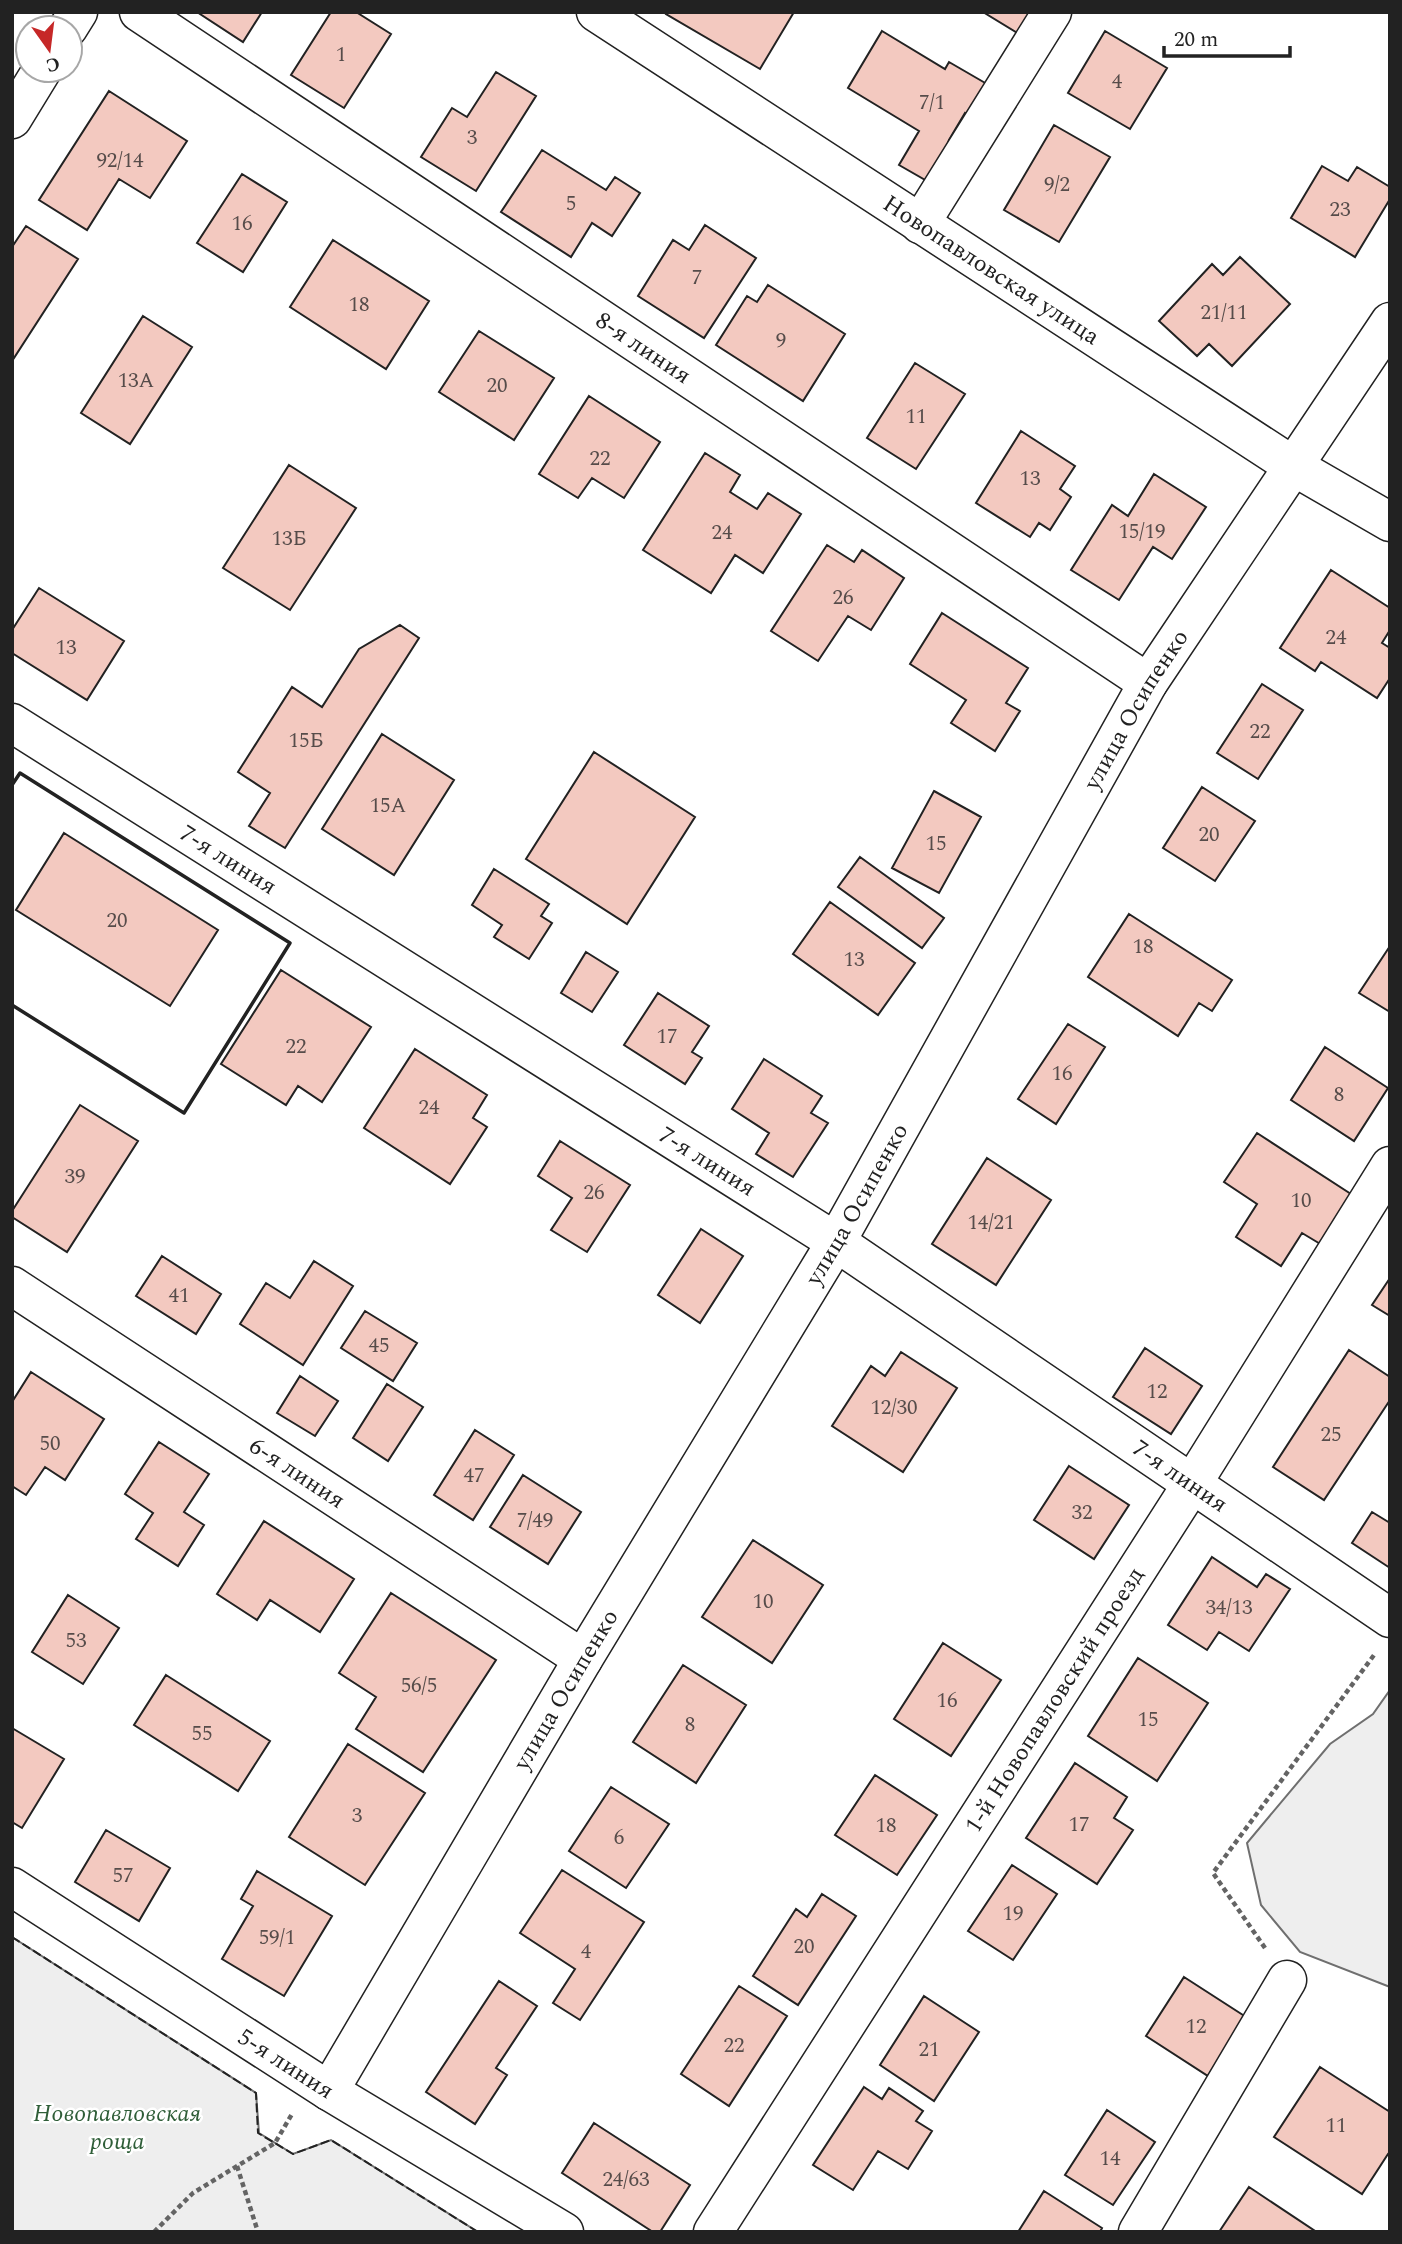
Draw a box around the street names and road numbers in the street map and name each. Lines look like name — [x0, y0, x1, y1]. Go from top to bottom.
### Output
street label: Новопавловская улица — [875, 186, 1107, 355]
street label: 8-я линия — [588, 303, 698, 393]
street label: улица Осипенко — [1074, 622, 1198, 798]
street label: 7-я линия — [172, 816, 284, 904]
street label: улица Осипенко — [796, 1117, 918, 1294]
street label: 7-я линия — [651, 1118, 763, 1206]
street label: 6-я линия — [242, 1429, 352, 1518]
street label: 7-я линия — [1125, 1431, 1235, 1522]
street label: 1-й Новопавловский проезд — [956, 1560, 1153, 1841]
street label: улица Осипенко — [504, 1603, 628, 1778]
street label: 5-я линия — [230, 2020, 341, 2109]

